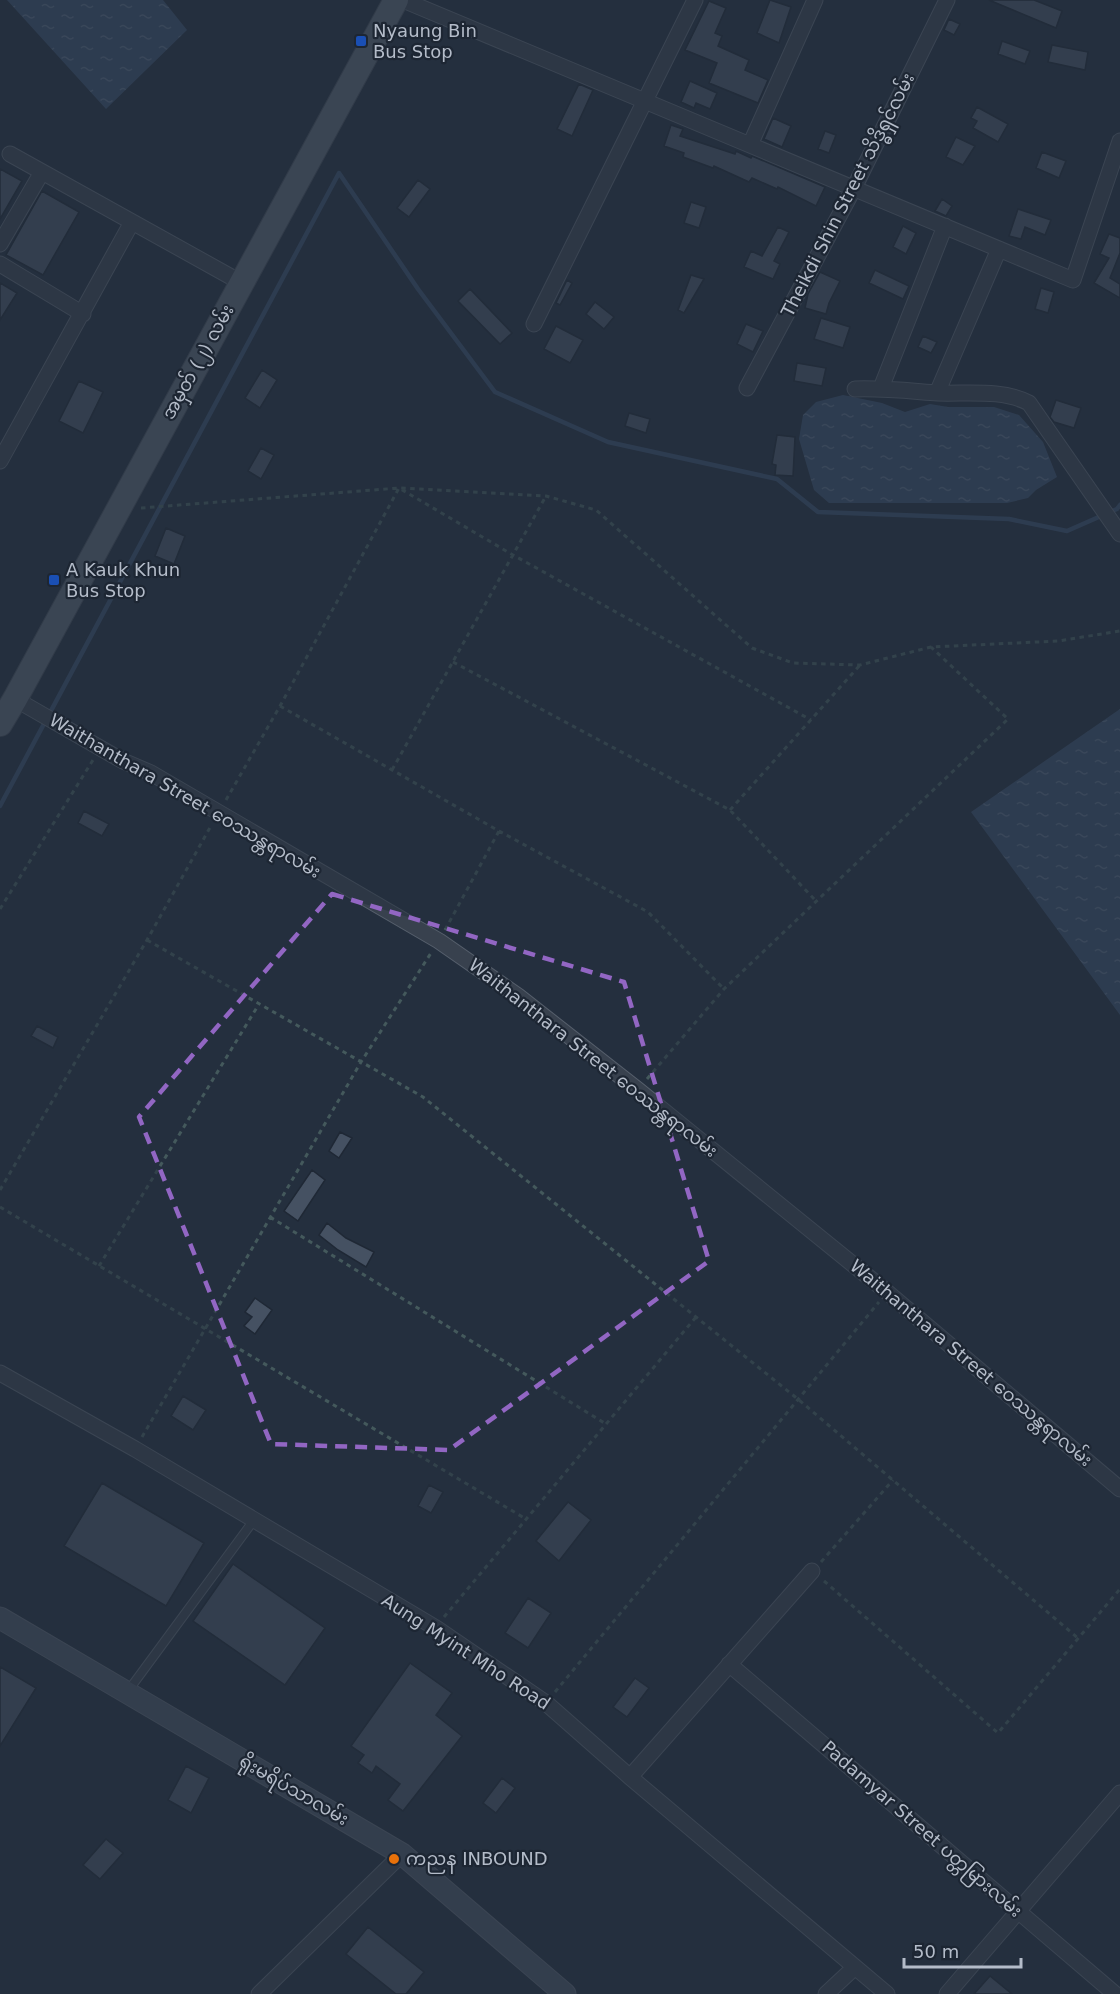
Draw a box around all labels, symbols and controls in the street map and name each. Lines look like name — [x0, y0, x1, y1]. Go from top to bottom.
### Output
place label: Nyaung Bin Bus Stop — [373, 20, 477, 62]
marker: Nyaung Bin Bus Stop — [354, 34, 368, 48]
street label: Theikdi Shin Street သိဒ္ဓိရှင်လမ်း — [774, 68, 923, 324]
street label: အမှတ် (၂) လမ်း — [156, 300, 242, 425]
place label: A Kauk Khun Bus Stop — [66, 559, 180, 601]
marker: A Kauk Khun Bus Stop — [47, 573, 61, 587]
street label: Waithanthara Street ဝေဿန္တရာလမ်း — [43, 707, 326, 886]
street label: Waithanthara Street ဝေဿန္တရာလမ်း — [462, 952, 723, 1165]
street label: Waithanthara Street ဝေဿန္တရာလမ်း — [843, 1253, 1098, 1474]
street label: Aung Myint Mho Road — [378, 1589, 554, 1714]
street label: Padamyar Street ပတ္တမြားလမ်း — [815, 1735, 1028, 1925]
street label: ရိုးမရိပ်သာလမ်း — [234, 1747, 354, 1834]
place label: ကညန INBOUND — [406, 1848, 548, 1874]
marker: ကညန INBOUND — [387, 1852, 401, 1866]
scale bar — [904, 1931, 1021, 1969]
text: 50 m — [913, 1941, 959, 1962]

